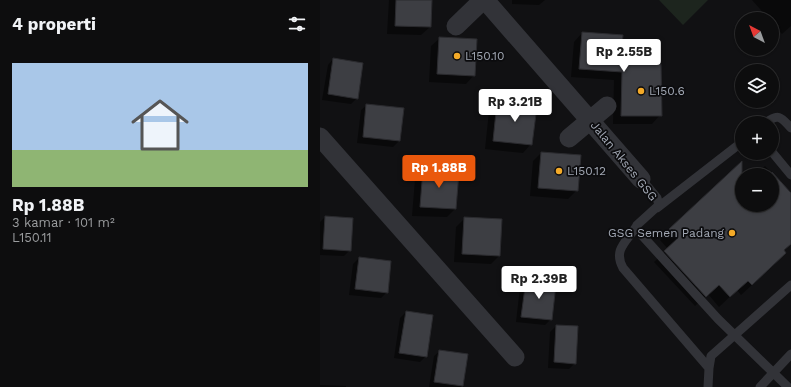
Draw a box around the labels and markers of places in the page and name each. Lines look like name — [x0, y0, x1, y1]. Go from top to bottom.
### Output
pin: Rp 2.55B — [583, 39, 665, 73]
place label: L150.10 — [465, 49, 504, 63]
marker: L150.10 — [452, 51, 462, 61]
place label: L150.6 — [649, 84, 685, 98]
marker: L150.6 — [636, 86, 646, 96]
pin: Rp 3.21B — [474, 89, 556, 123]
pin: Rp 1.88B — [398, 155, 480, 189]
place label: L150.12 — [567, 164, 606, 178]
marker: L150.12 — [554, 166, 564, 176]
place label: GSG Semen Padang — [608, 226, 725, 240]
marker: GSG Semen Padang — [727, 228, 737, 238]
pin: Rp 2.39B — [498, 266, 580, 300]

